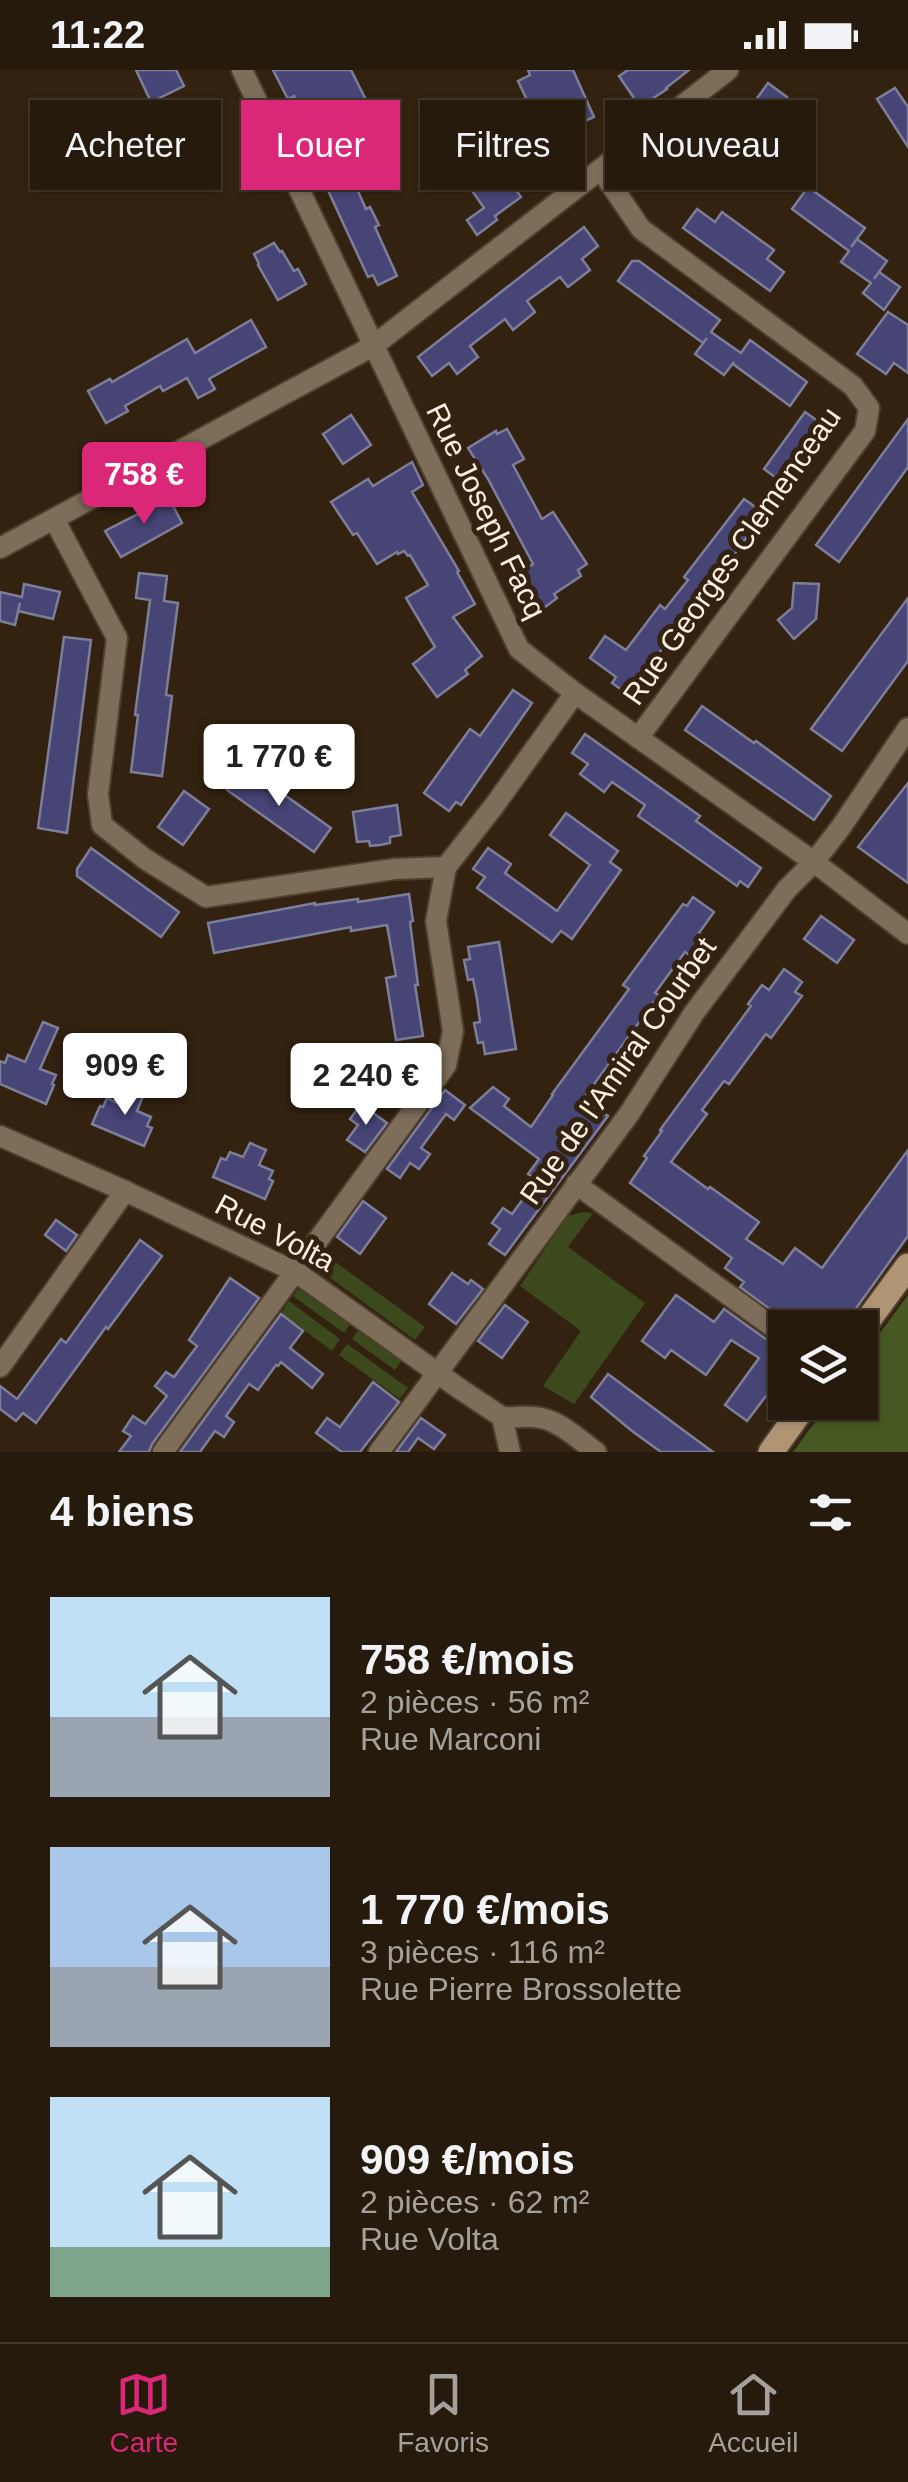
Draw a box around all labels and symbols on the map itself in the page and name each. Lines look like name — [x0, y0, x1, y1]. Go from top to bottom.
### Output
street label: Rue Joseph Facq — [420, 398, 553, 624]
street label: Rue Georges Clemenceau — [616, 401, 847, 711]
pin: 758 € — [74, 442, 214, 527]
pin: 1 770 € — [187, 724, 371, 809]
street label: Rue de l'Amiral Courbet — [513, 931, 723, 1210]
pin: 909 € — [55, 1033, 195, 1118]
pin: 2 240 € — [274, 1043, 458, 1128]
street label: Rue Volta — [210, 1187, 341, 1278]

